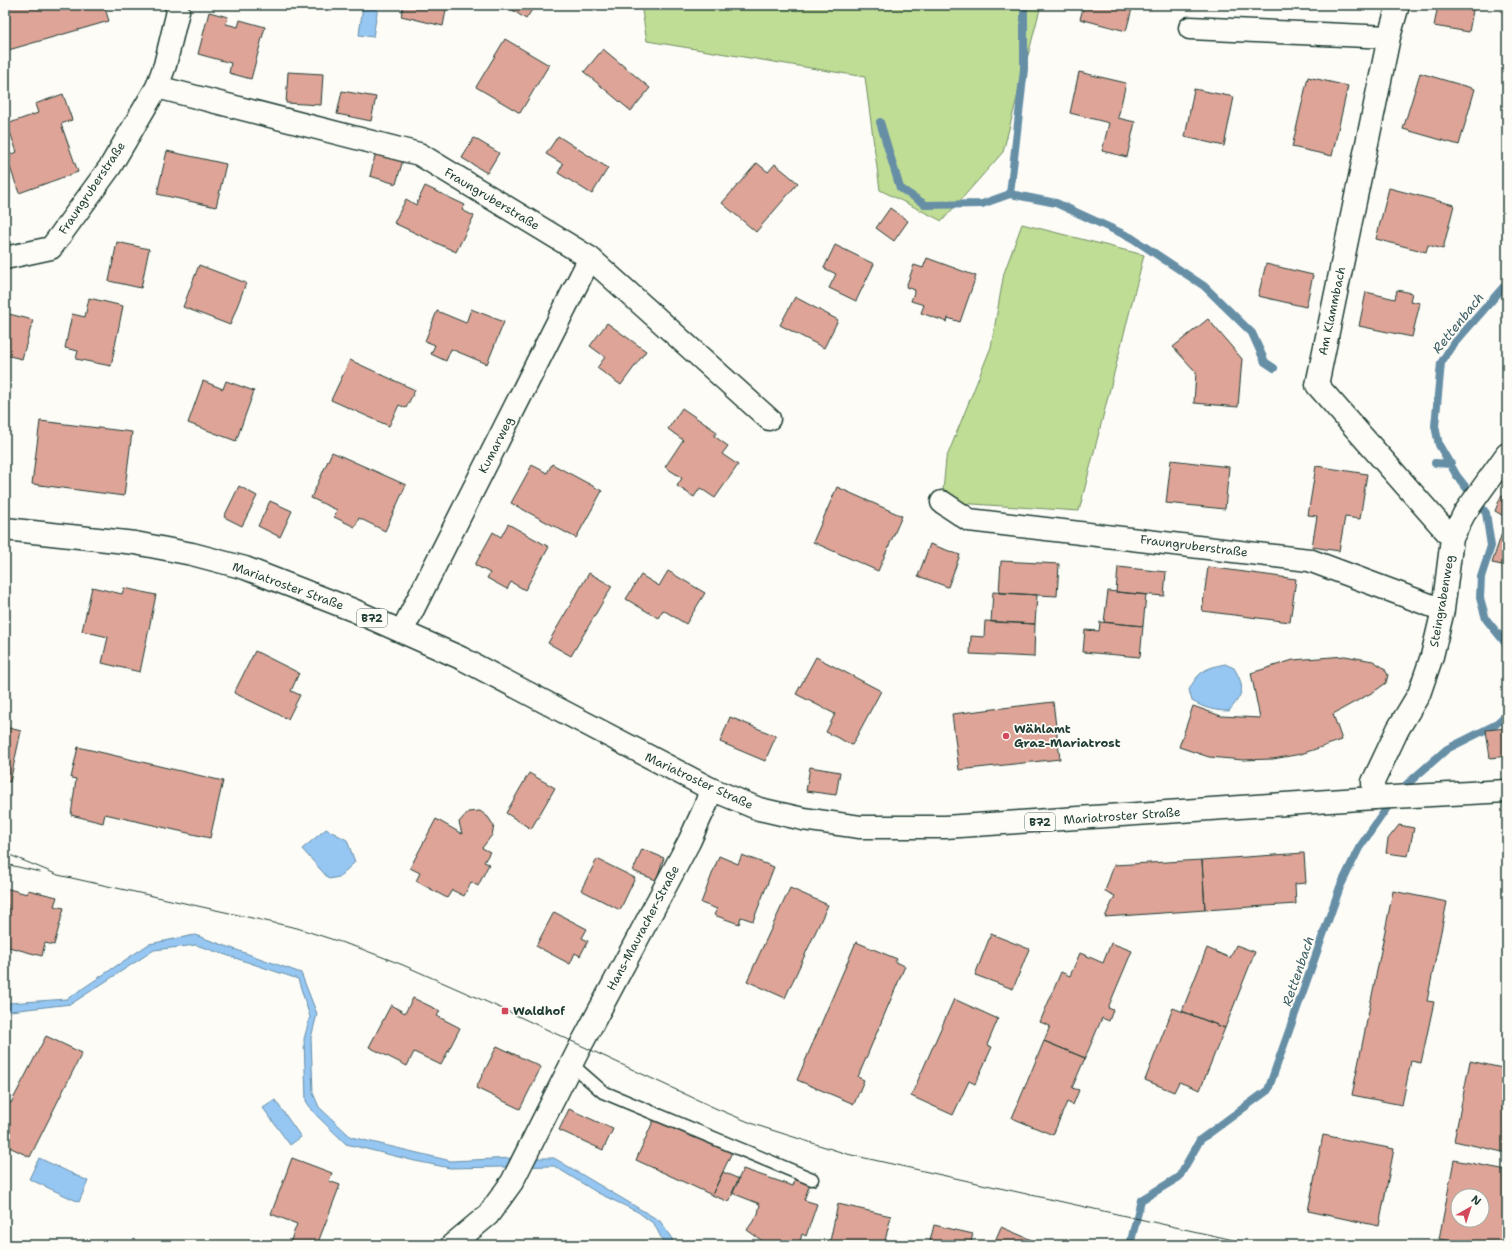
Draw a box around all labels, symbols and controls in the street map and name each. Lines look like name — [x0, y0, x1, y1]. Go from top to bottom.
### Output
street label: Fraungruberstraße — [55, 138, 129, 237]
street label: Fraungruberstraße — [441, 164, 543, 234]
street label: Am Klammbach — [1315, 265, 1349, 357]
water label: Rettenbach — [1428, 289, 1488, 357]
street label: Kumarweg — [475, 414, 517, 476]
street label: Fraungruberstraße — [1139, 531, 1249, 561]
street label: Steingrabenweg — [1426, 554, 1458, 648]
street label: Mariatroster Straße — [230, 558, 346, 614]
road number: B72 — [357, 609, 387, 627]
place label: Wählamt Graz-Mariatrost — [1014, 721, 1121, 751]
marker: Wählamt Graz-Mariatrost — [1001, 731, 1011, 741]
street label: Mariatroster Straße — [642, 749, 756, 813]
street label: Mariatroster Straße — [1063, 804, 1181, 828]
road number: B72 — [1025, 813, 1055, 831]
street label: Hans-Mauracher-Straße — [603, 862, 683, 993]
water label: Rettenbach — [1278, 934, 1318, 1008]
place label: Waldhof — [513, 1003, 565, 1019]
marker: Waldhof — [500, 1006, 510, 1016]
north arrow — [1450, 1188, 1490, 1228]
text: N — [1468, 1192, 1484, 1209]

